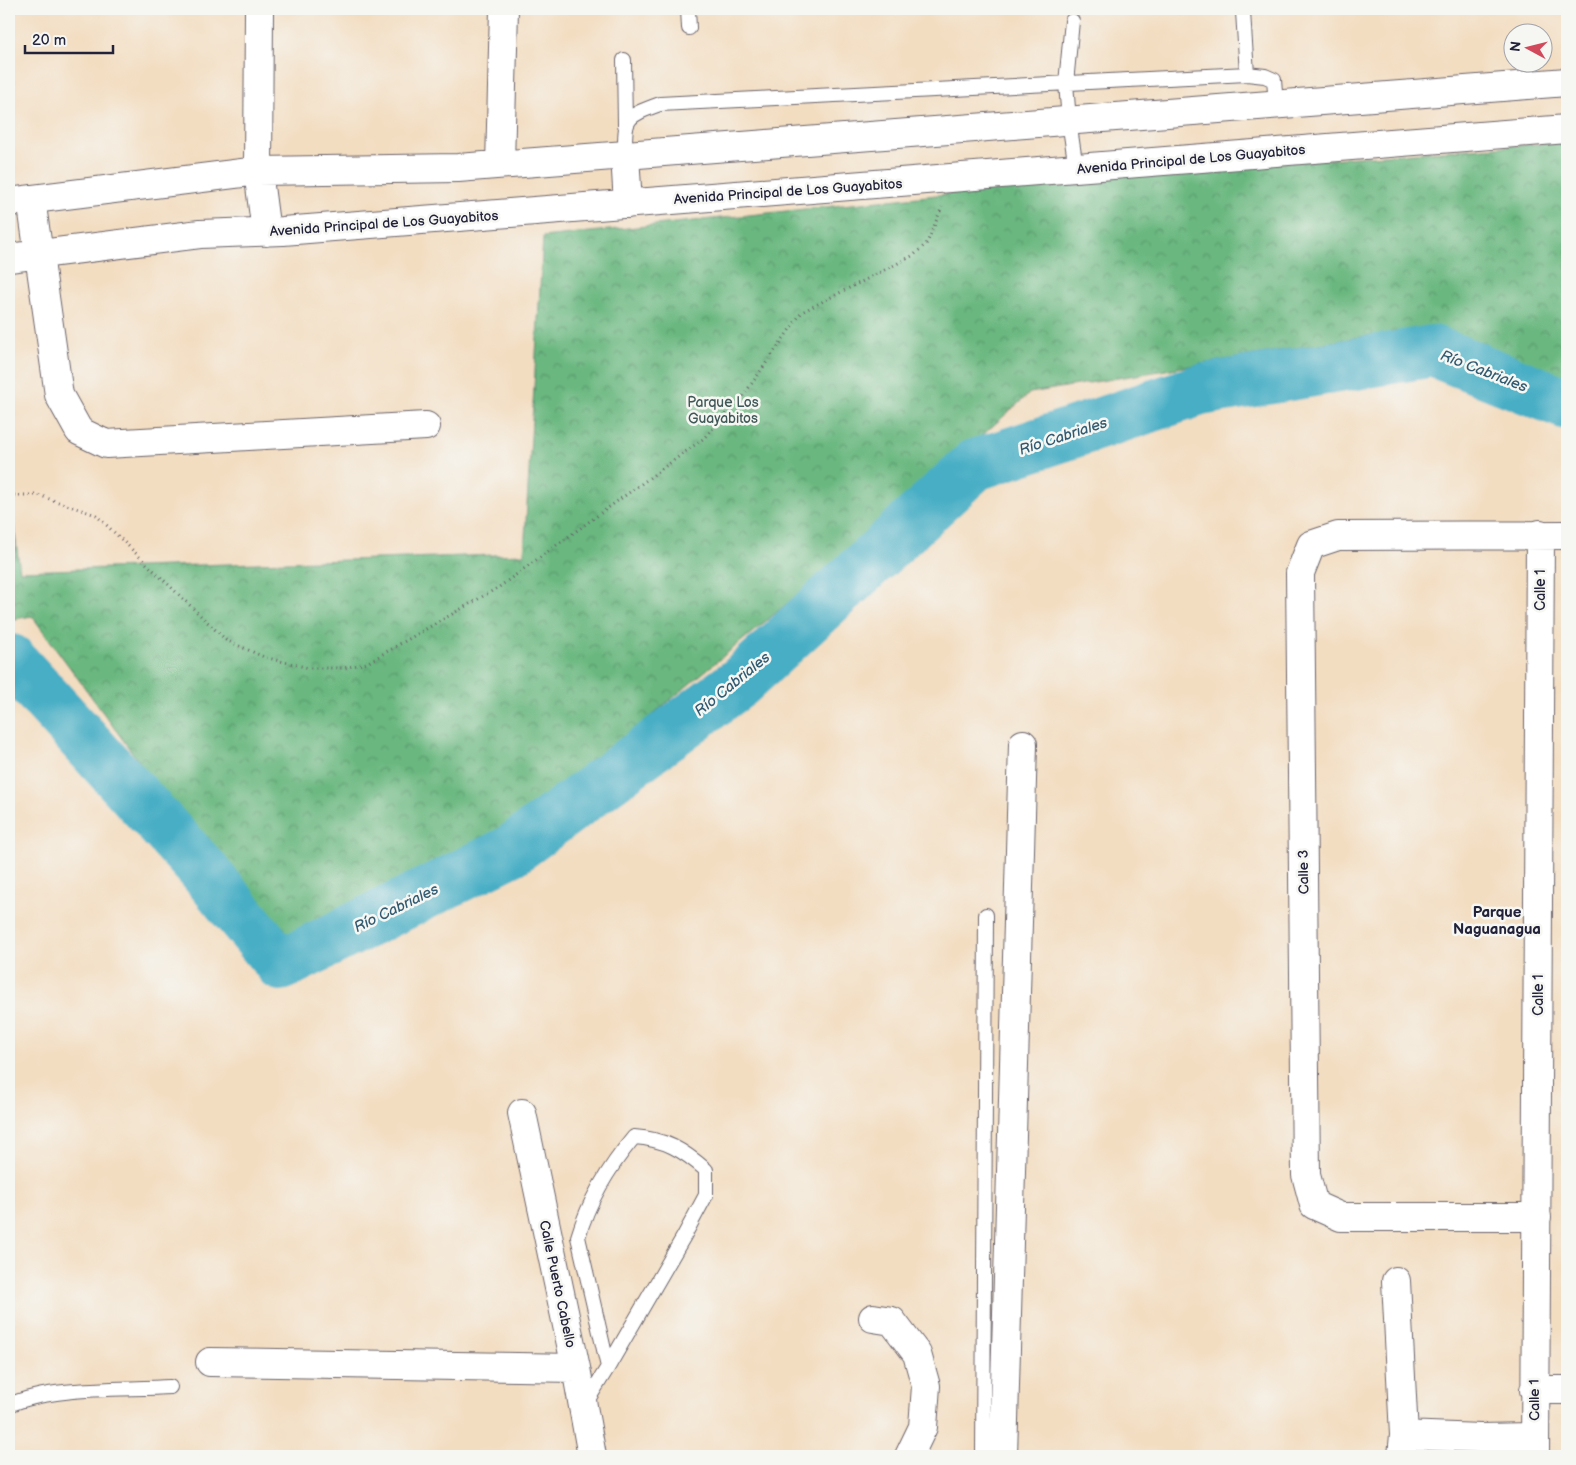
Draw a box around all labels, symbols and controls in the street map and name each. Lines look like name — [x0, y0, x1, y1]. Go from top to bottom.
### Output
scale bar — [25, 22, 112, 54]
north arrow — [1504, 22, 1554, 72]
text: 20 m — [32, 31, 66, 50]
text: N — [1507, 40, 1525, 53]
street label: Avenida Principal de Los Guayabitos — [1076, 141, 1306, 178]
street label: Avenida Principal de Los Guayabitos — [673, 175, 903, 208]
street label: Avenida Principal de Los Guayabitos — [269, 207, 499, 240]
water label: Río Cabriales — [1438, 346, 1530, 397]
park label: Parque Los Guayabitos — [687, 394, 759, 427]
water label: Río Cabriales — [1017, 413, 1110, 460]
street label: Calle 1 — [1532, 569, 1549, 611]
water label: Río Cabriales — [691, 648, 774, 721]
street label: Calle 3 — [1295, 849, 1312, 894]
water label: Río Cabriales — [351, 880, 442, 937]
district label: Parque Naguanagua — [1453, 903, 1541, 939]
street label: Calle 1 — [1530, 974, 1547, 1016]
street label: Calle Puerto Cabello — [536, 1219, 579, 1349]
street label: Calle 1 — [1526, 1379, 1543, 1421]

